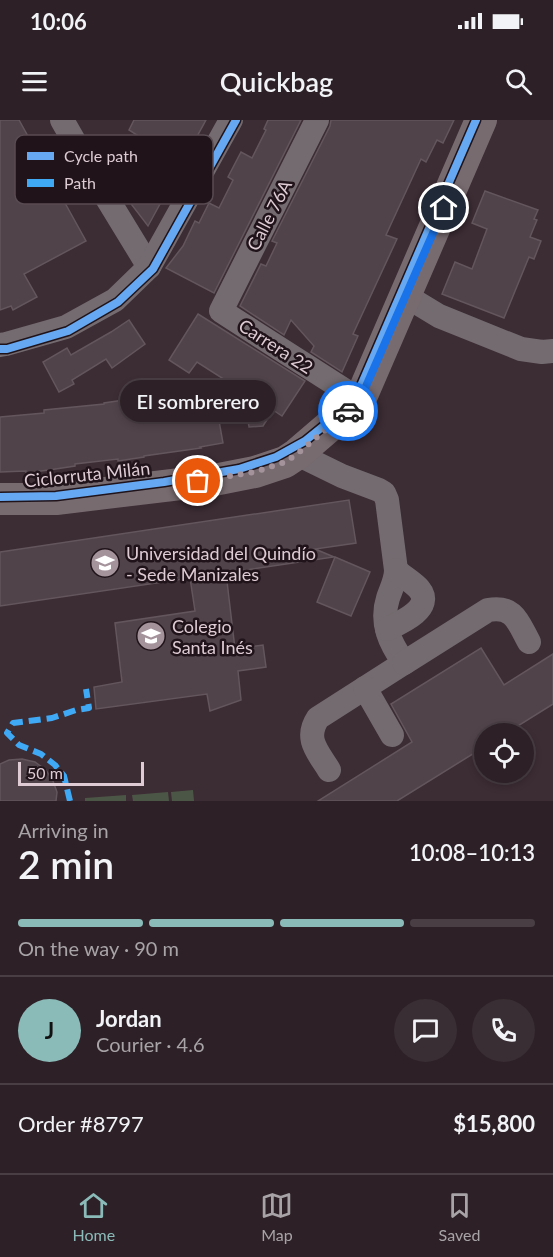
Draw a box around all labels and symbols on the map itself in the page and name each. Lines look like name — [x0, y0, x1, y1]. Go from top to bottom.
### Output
legend — [15, 135, 213, 204]
text: Cycle path — [64, 146, 138, 165]
text: Path — [64, 173, 96, 192]
street label: Calle 76A — [242, 175, 297, 254]
pin — [418, 182, 469, 233]
street label: Carrera 22 — [235, 314, 317, 378]
callout: El sombrerero — [120, 379, 276, 421]
courier — [318, 381, 378, 441]
pin — [172, 455, 223, 506]
street label: Ciclorruta Milán — [23, 456, 151, 492]
place label: Universidad del Quindío - Sede Manizales — [126, 542, 316, 585]
school or university icon: Universidad del Quindío - Sede Manizales — [89, 547, 121, 579]
place label: Colegio Santa Inés — [172, 615, 253, 658]
school or university icon: Colegio Santa Inés — [135, 620, 167, 652]
scale bar — [18, 759, 144, 786]

